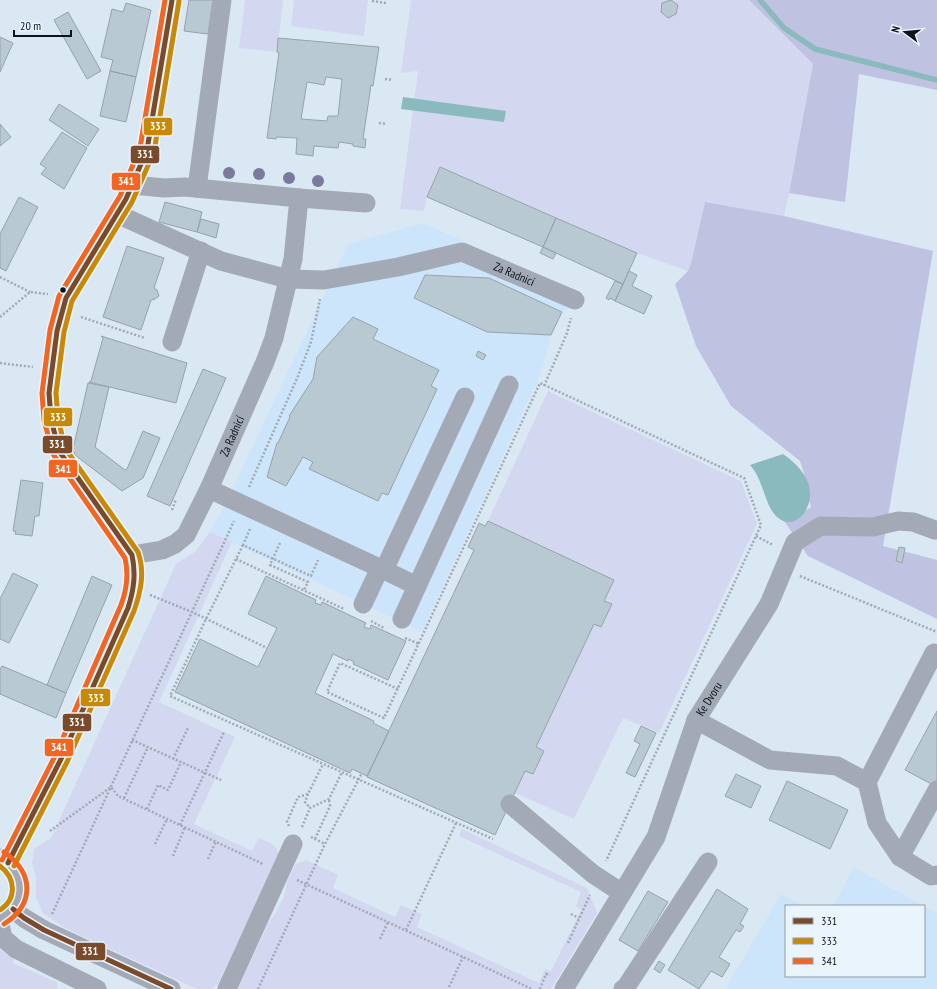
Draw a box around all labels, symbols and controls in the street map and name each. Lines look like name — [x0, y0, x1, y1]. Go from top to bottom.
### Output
scale bar — [14, 12, 71, 38]
north arrow — [885, 12, 925, 52]
text: 20 m — [20, 18, 41, 33]
text: N — [888, 24, 903, 34]
line badge: 333 — [143, 117, 173, 136]
text: 333 — [150, 119, 166, 133]
line badge: 331 — [130, 145, 160, 164]
text: 331 — [137, 147, 153, 161]
line badge: 341 — [111, 172, 141, 191]
text: 341 — [118, 174, 134, 188]
street label: Za Radnicí — [492, 258, 537, 289]
unlabelled marker — [58, 285, 68, 295]
line badge: 333 — [43, 407, 73, 427]
text: 333 — [50, 410, 66, 424]
street label: Za Radnicí — [216, 413, 247, 459]
line badge: 331 — [42, 435, 73, 454]
text: 331 — [49, 437, 65, 451]
line badge: 341 — [48, 459, 78, 478]
text: 341 — [55, 462, 71, 476]
street label: Ke Dvoru — [692, 679, 725, 719]
line badge: 333 — [80, 688, 111, 707]
text: 333 — [88, 691, 104, 705]
line badge: 331 — [62, 713, 92, 732]
text: 331 — [69, 715, 85, 729]
line badge: 341 — [44, 738, 74, 757]
text: 341 — [51, 740, 67, 754]
legend — [785, 905, 925, 977]
text: 331 — [821, 913, 837, 928]
text: 333 — [821, 933, 837, 948]
line badge: 331 — [75, 942, 106, 961]
text: 331 — [82, 944, 98, 958]
text: 341 — [821, 953, 837, 968]

